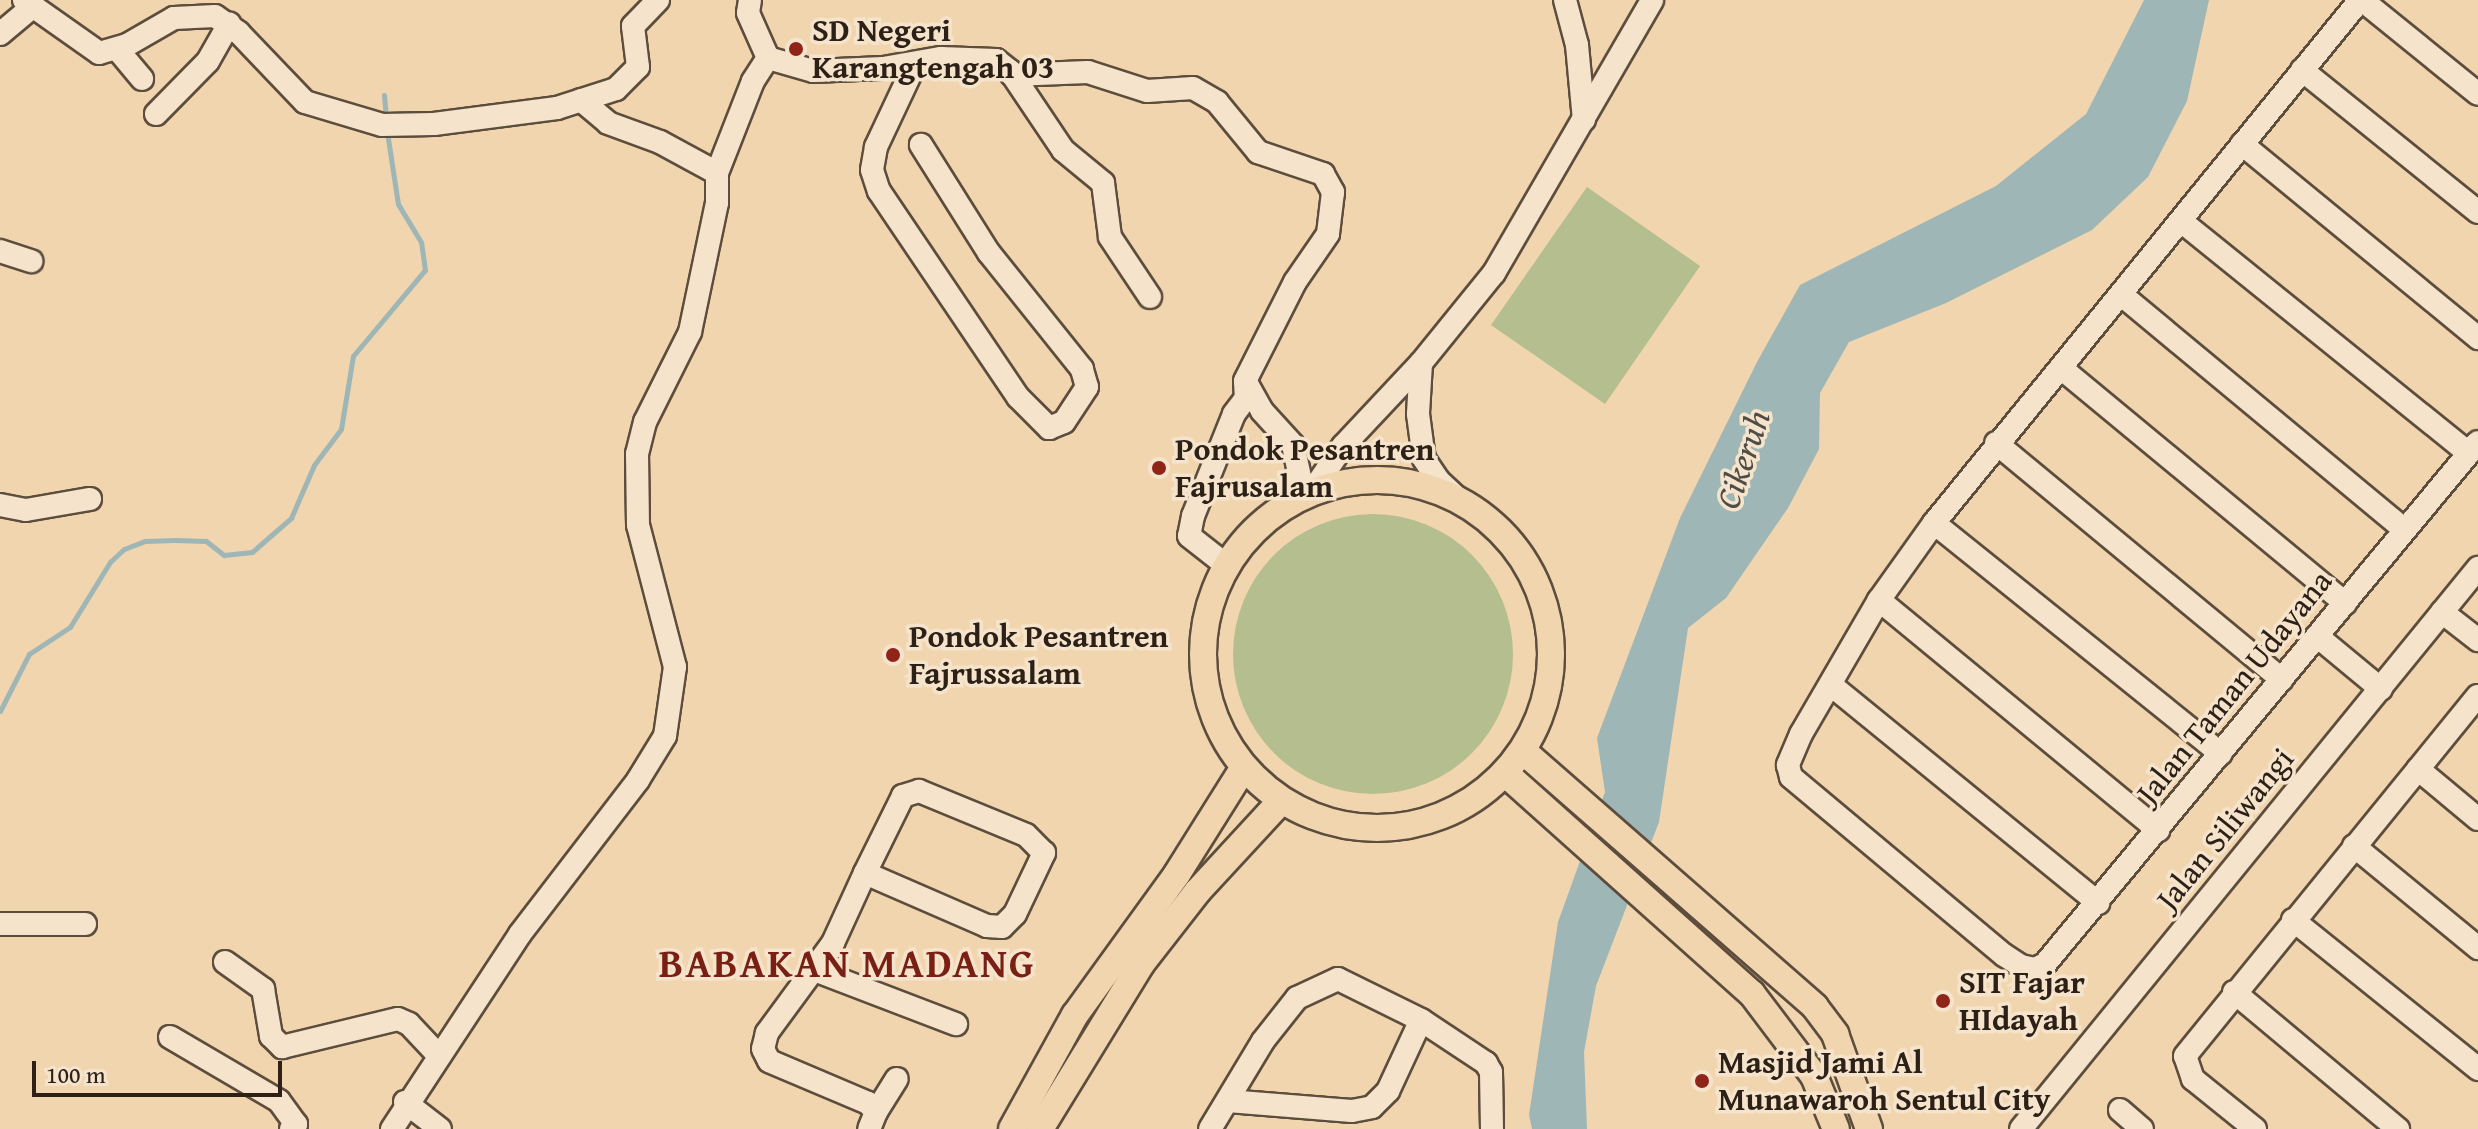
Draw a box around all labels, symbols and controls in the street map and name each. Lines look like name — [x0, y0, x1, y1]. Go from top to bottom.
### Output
place label: SD Negeri Karangtengah 03 — [812, 12, 1054, 87]
marker: SD Negeri Karangtengah 03 — [787, 40, 805, 58]
water label: Cikeruh — [1706, 404, 1778, 514]
place label: Pondok Pesantren Fajrusalam — [1175, 431, 1435, 506]
marker: Pondok Pesantren Fajrusalam — [1150, 459, 1168, 477]
street label: Jalan Taman Udayana — [2128, 562, 2340, 812]
place label: Pondok Pesantren Fajrussalam — [909, 618, 1169, 693]
marker: Pondok Pesantren Fajrussalam — [884, 646, 902, 664]
street label: Jalan Siliwangi — [2148, 740, 2302, 918]
district label: BABAKAN MADANG — [659, 939, 1035, 987]
place label: SIT Fajar HIdayah — [1959, 964, 2085, 1039]
marker: SIT Fajar HIdayah — [1934, 992, 1952, 1010]
place label: Masjid Jami Al Munawaroh Sentul City — [1718, 1044, 2050, 1119]
scale bar — [36, 1045, 286, 1095]
text: 100 m — [46, 1057, 106, 1092]
marker: Masjid Jami Al Munawaroh Sentul City — [1693, 1072, 1711, 1090]

